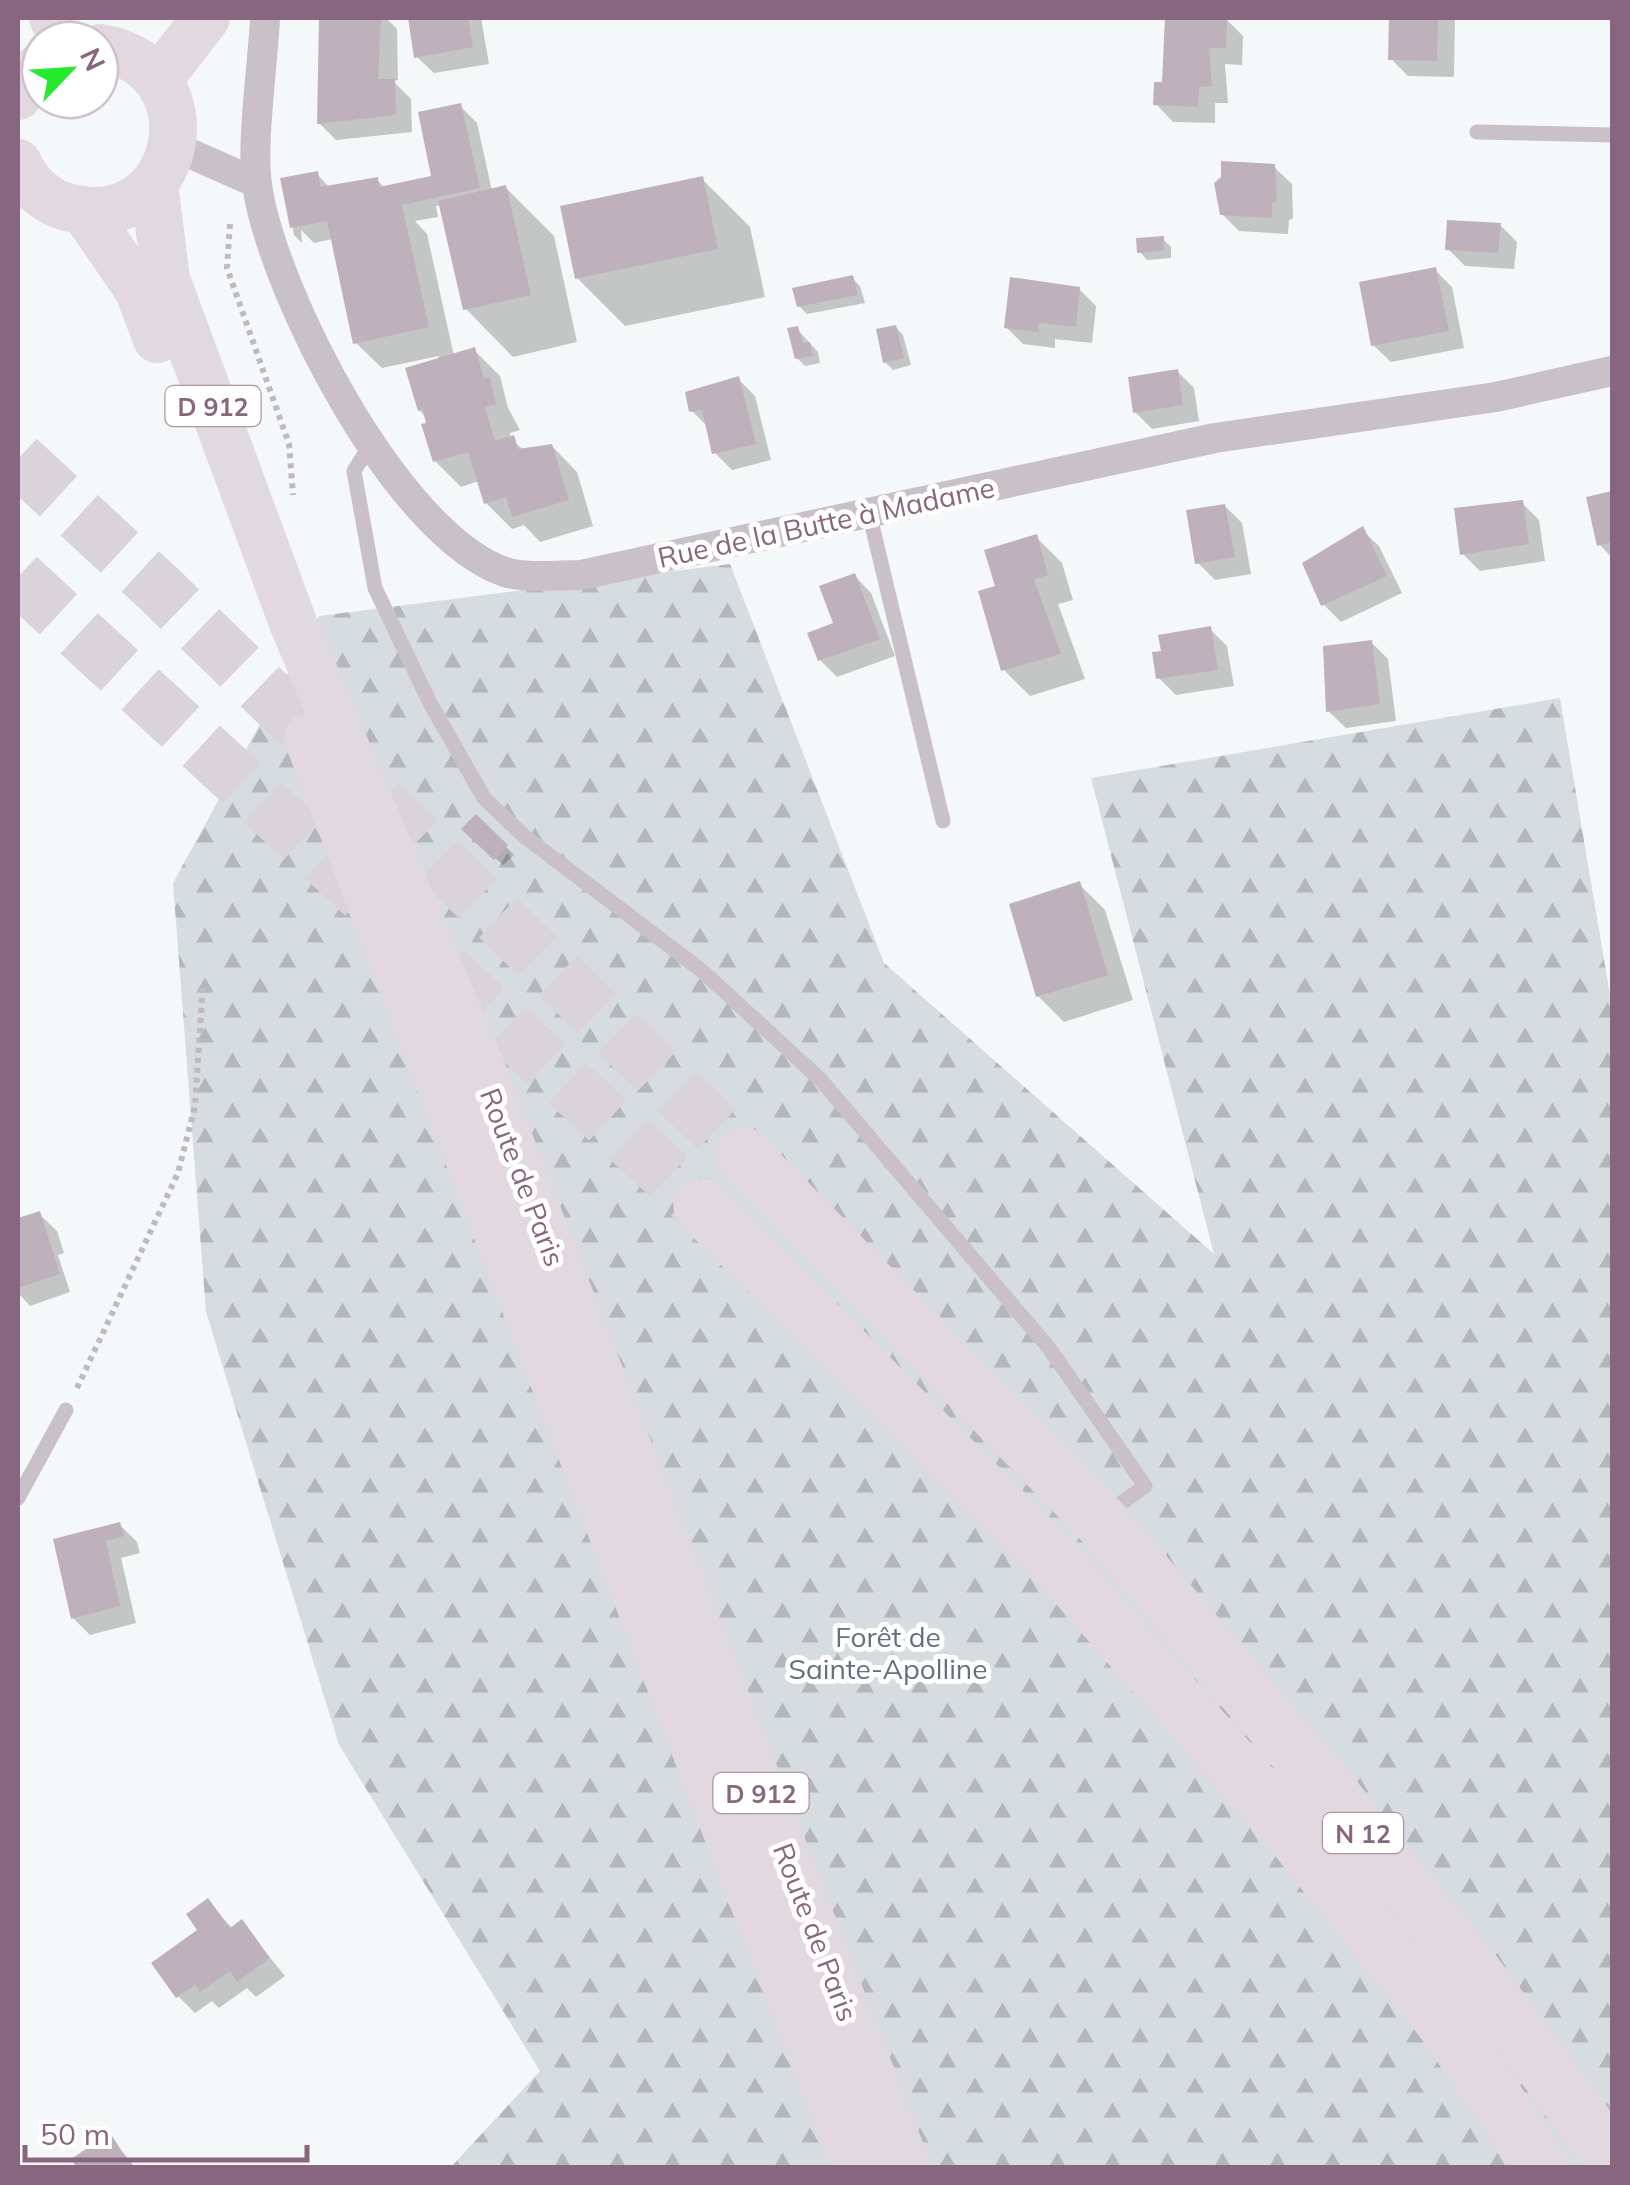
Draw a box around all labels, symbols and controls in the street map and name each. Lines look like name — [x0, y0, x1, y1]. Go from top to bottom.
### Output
north arrow — [20, 20, 120, 120]
text: N — [73, 42, 113, 76]
road number: D 912 — [166, 386, 260, 426]
street label: Rue de la Butte à Madame — [654, 469, 998, 575]
street label: Route de Paris — [473, 1083, 573, 1271]
park label: Forêt de Sainte-Apolline — [789, 1619, 987, 1686]
road number: D 912 — [714, 1773, 808, 1813]
road number: N 12 — [1323, 1813, 1403, 1853]
street label: Route de Paris — [766, 1838, 866, 2026]
scale bar — [25, 2100, 308, 2162]
text: 50 m — [40, 2115, 110, 2153]

